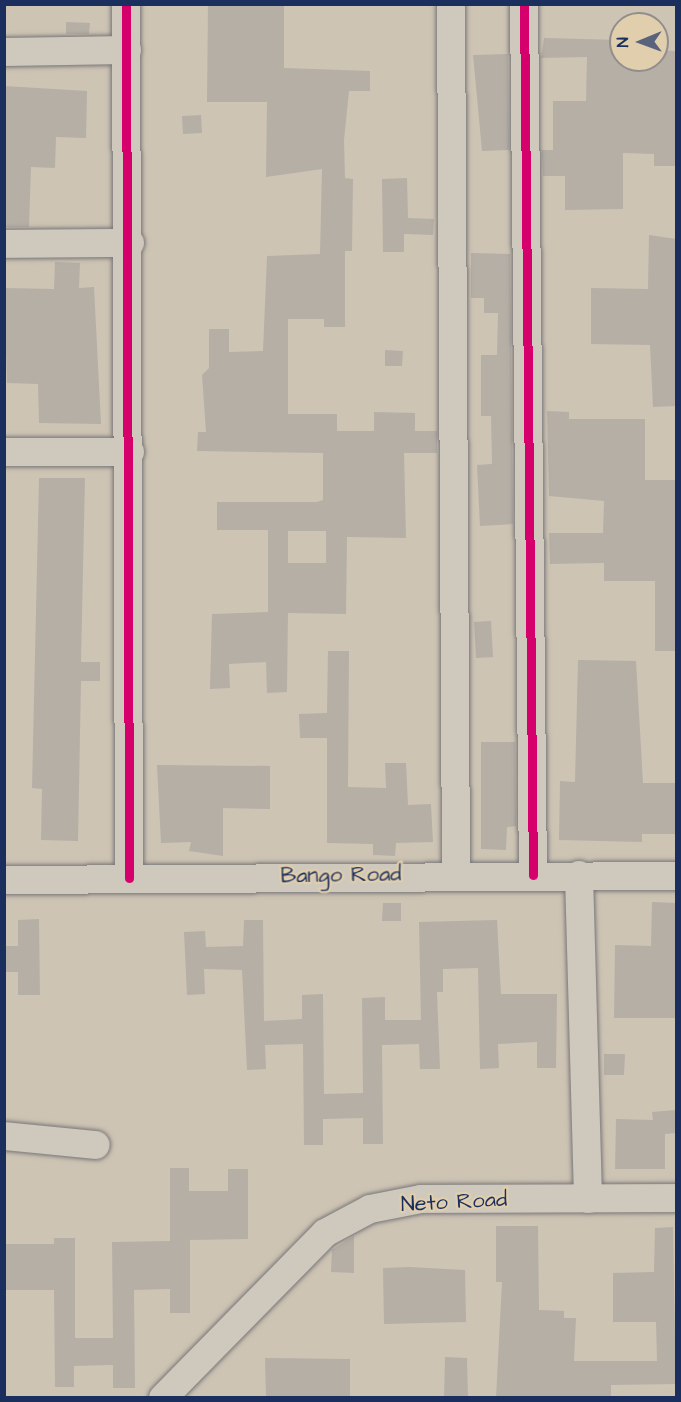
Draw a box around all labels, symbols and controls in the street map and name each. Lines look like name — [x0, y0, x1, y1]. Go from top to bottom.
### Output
north arrow — [609, 12, 669, 72]
text: N — [612, 37, 634, 47]
street label: Bango Road — [280, 861, 402, 889]
street label: Neto Road — [400, 1186, 508, 1218]

